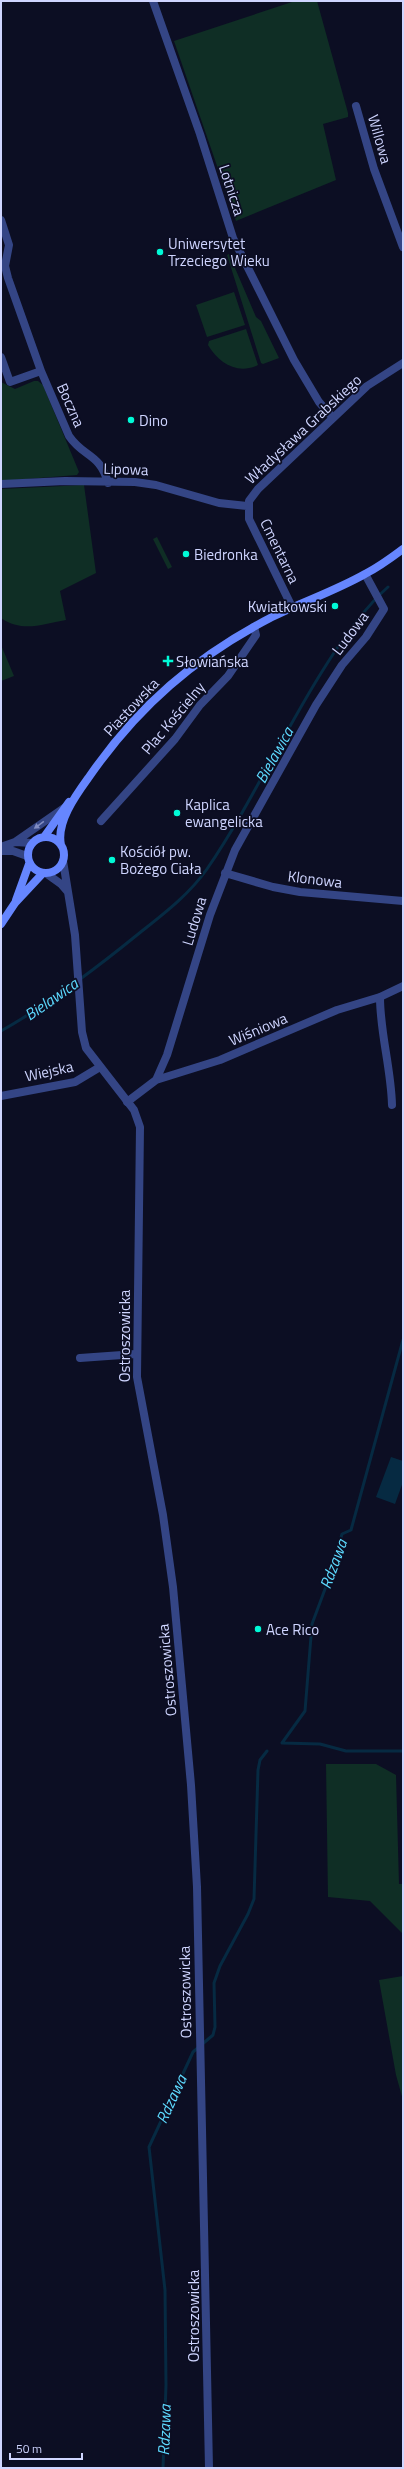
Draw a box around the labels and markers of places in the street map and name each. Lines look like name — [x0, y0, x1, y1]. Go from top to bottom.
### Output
place label: Uniwersytet Trzeciego Wieku — [168, 232, 270, 272]
marker: Uniwersytet Trzeciego Wieku — [155, 247, 165, 257]
place label: Dino — [139, 409, 168, 432]
marker: Dino — [126, 415, 136, 425]
place label: Biedronka — [194, 543, 258, 566]
marker: Biedronka — [181, 549, 191, 559]
place label: Kwiatkowski — [248, 595, 327, 618]
marker: Kwiatkowski — [330, 601, 340, 611]
place label: Słowiańska — [176, 650, 249, 673]
marker: Słowiańska — [163, 656, 173, 666]
place label: Kaplica ewangelicka — [185, 793, 263, 833]
marker: Kaplica ewangelicka — [172, 808, 182, 818]
place label: Kościół pw. Bożego Ciała — [120, 840, 202, 880]
marker: Kościół pw. Bożego Ciała — [107, 855, 117, 865]
place label: Ace Rico — [266, 1618, 319, 1641]
marker: Ace Rico — [253, 1624, 263, 1634]

